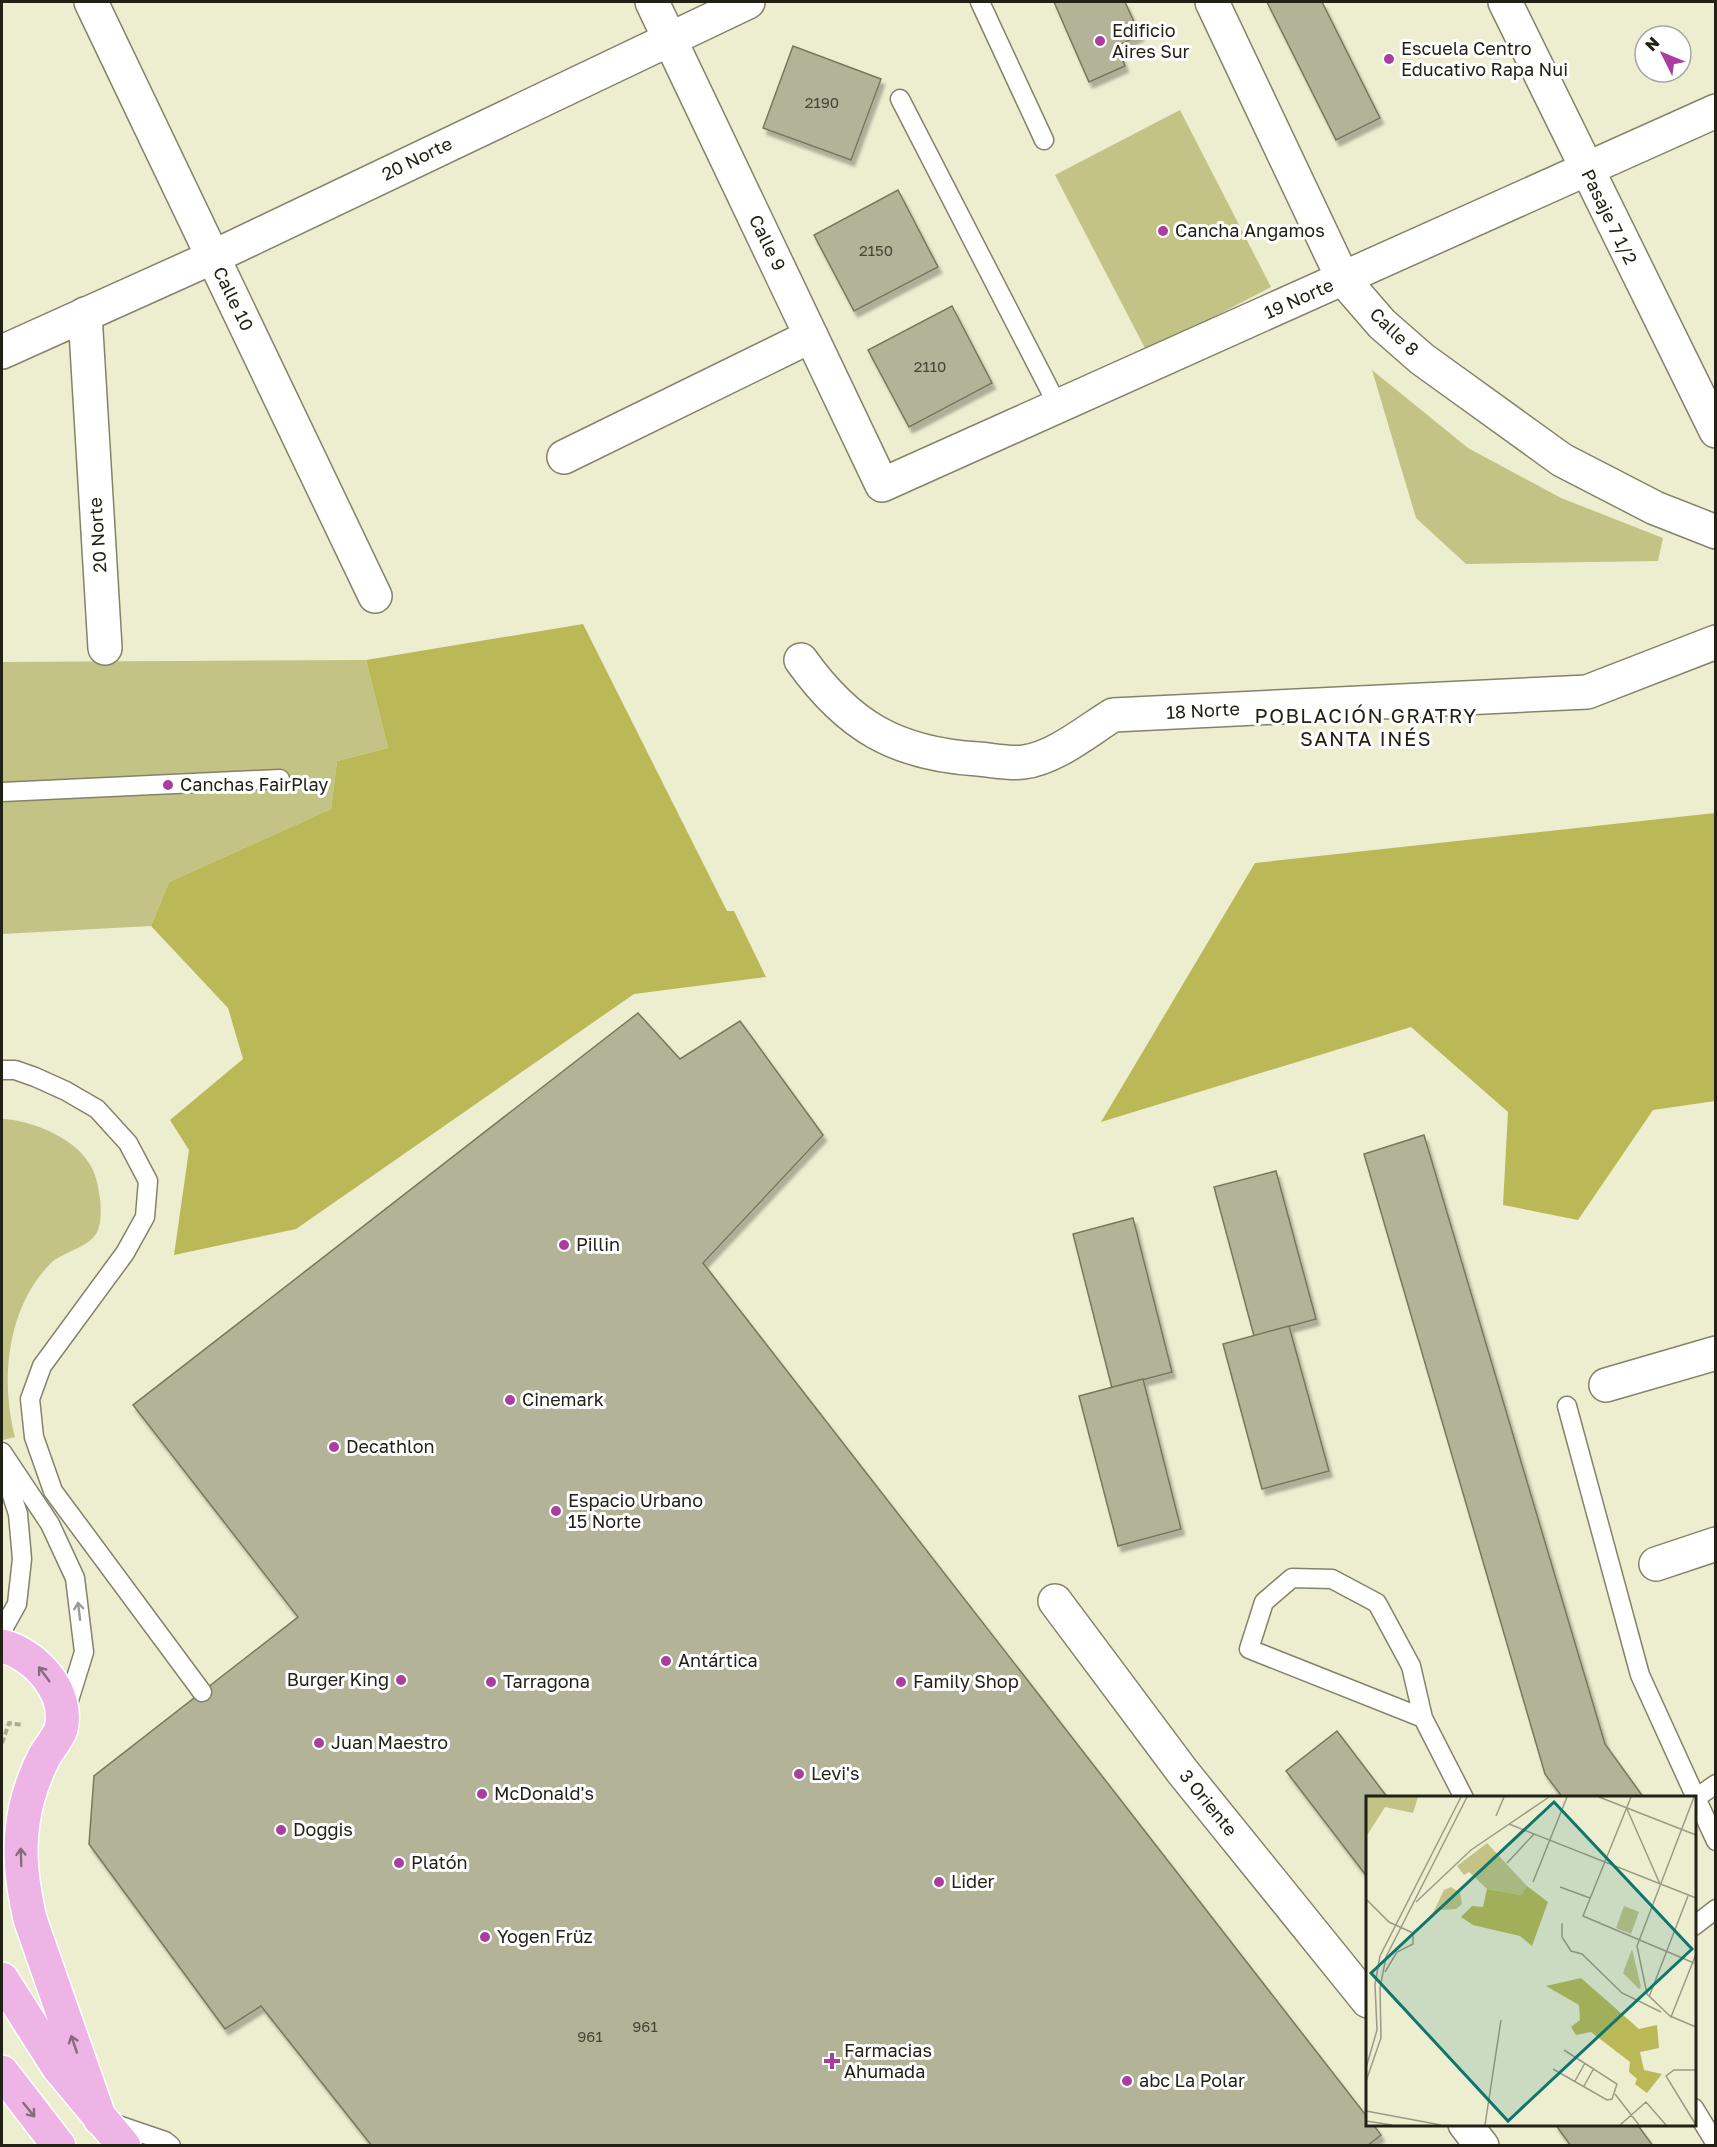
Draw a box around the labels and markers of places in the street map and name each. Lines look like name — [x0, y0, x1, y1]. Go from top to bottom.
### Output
place label: Edificio Aires Sur — [1112, 19, 1190, 62]
marker: Edificio Aires Sur — [1093, 34, 1107, 48]
place label: Escuela Centro Educativo Rapa Nui — [1401, 37, 1568, 80]
marker: Escuela Centro Educativo Rapa Nui — [1382, 52, 1396, 66]
place label: Cancha Angamos — [1175, 219, 1325, 241]
marker: Cancha Angamos — [1156, 224, 1170, 238]
place label: Canchas FairPlay — [180, 773, 328, 795]
marker: Canchas FairPlay — [161, 778, 175, 792]
place label: Pillin — [576, 1233, 620, 1255]
marker: Pillin — [557, 1238, 571, 1252]
place label: Cinemark — [522, 1388, 604, 1410]
marker: Cinemark — [503, 1393, 517, 1407]
place label: Decathlon — [346, 1435, 435, 1457]
marker: Decathlon — [327, 1440, 341, 1454]
place label: Espacio Urbano 15 Norte — [568, 1489, 703, 1532]
marker: Espacio Urbano 15 Norte — [549, 1504, 563, 1518]
place label: Antártica — [678, 1649, 758, 1671]
marker: Antártica — [659, 1654, 673, 1668]
place label: Burger King — [287, 1668, 389, 1690]
place label: Tarragona — [503, 1670, 590, 1692]
place label: Family Shop — [913, 1670, 1019, 1692]
marker: Burger King — [394, 1673, 408, 1687]
marker: Tarragona — [484, 1675, 498, 1689]
marker: Family Shop — [894, 1675, 908, 1689]
place label: Juan Maestro — [331, 1731, 448, 1753]
marker: Juan Maestro — [312, 1736, 326, 1750]
place label: Levi's — [811, 1762, 860, 1784]
marker: Levi's — [792, 1767, 806, 1781]
place label: McDonald's — [494, 1782, 594, 1804]
marker: McDonald's — [475, 1787, 489, 1801]
place label: Doggis — [293, 1818, 353, 1840]
marker: Doggis — [274, 1823, 288, 1837]
place label: Platón — [411, 1851, 468, 1873]
marker: Platón — [392, 1856, 406, 1870]
place label: Lider — [951, 1870, 995, 1892]
marker: Lider — [932, 1875, 946, 1889]
place label: Yogen Früz — [497, 1925, 593, 1947]
marker: Yogen Früz — [478, 1930, 492, 1944]
place label: Farmacias Ahumada — [844, 2039, 932, 2082]
marker: Farmacias Ahumada — [825, 2054, 839, 2068]
place label: abc La Polar — [1139, 2069, 1245, 2091]
marker: abc La Polar — [1120, 2074, 1134, 2088]

